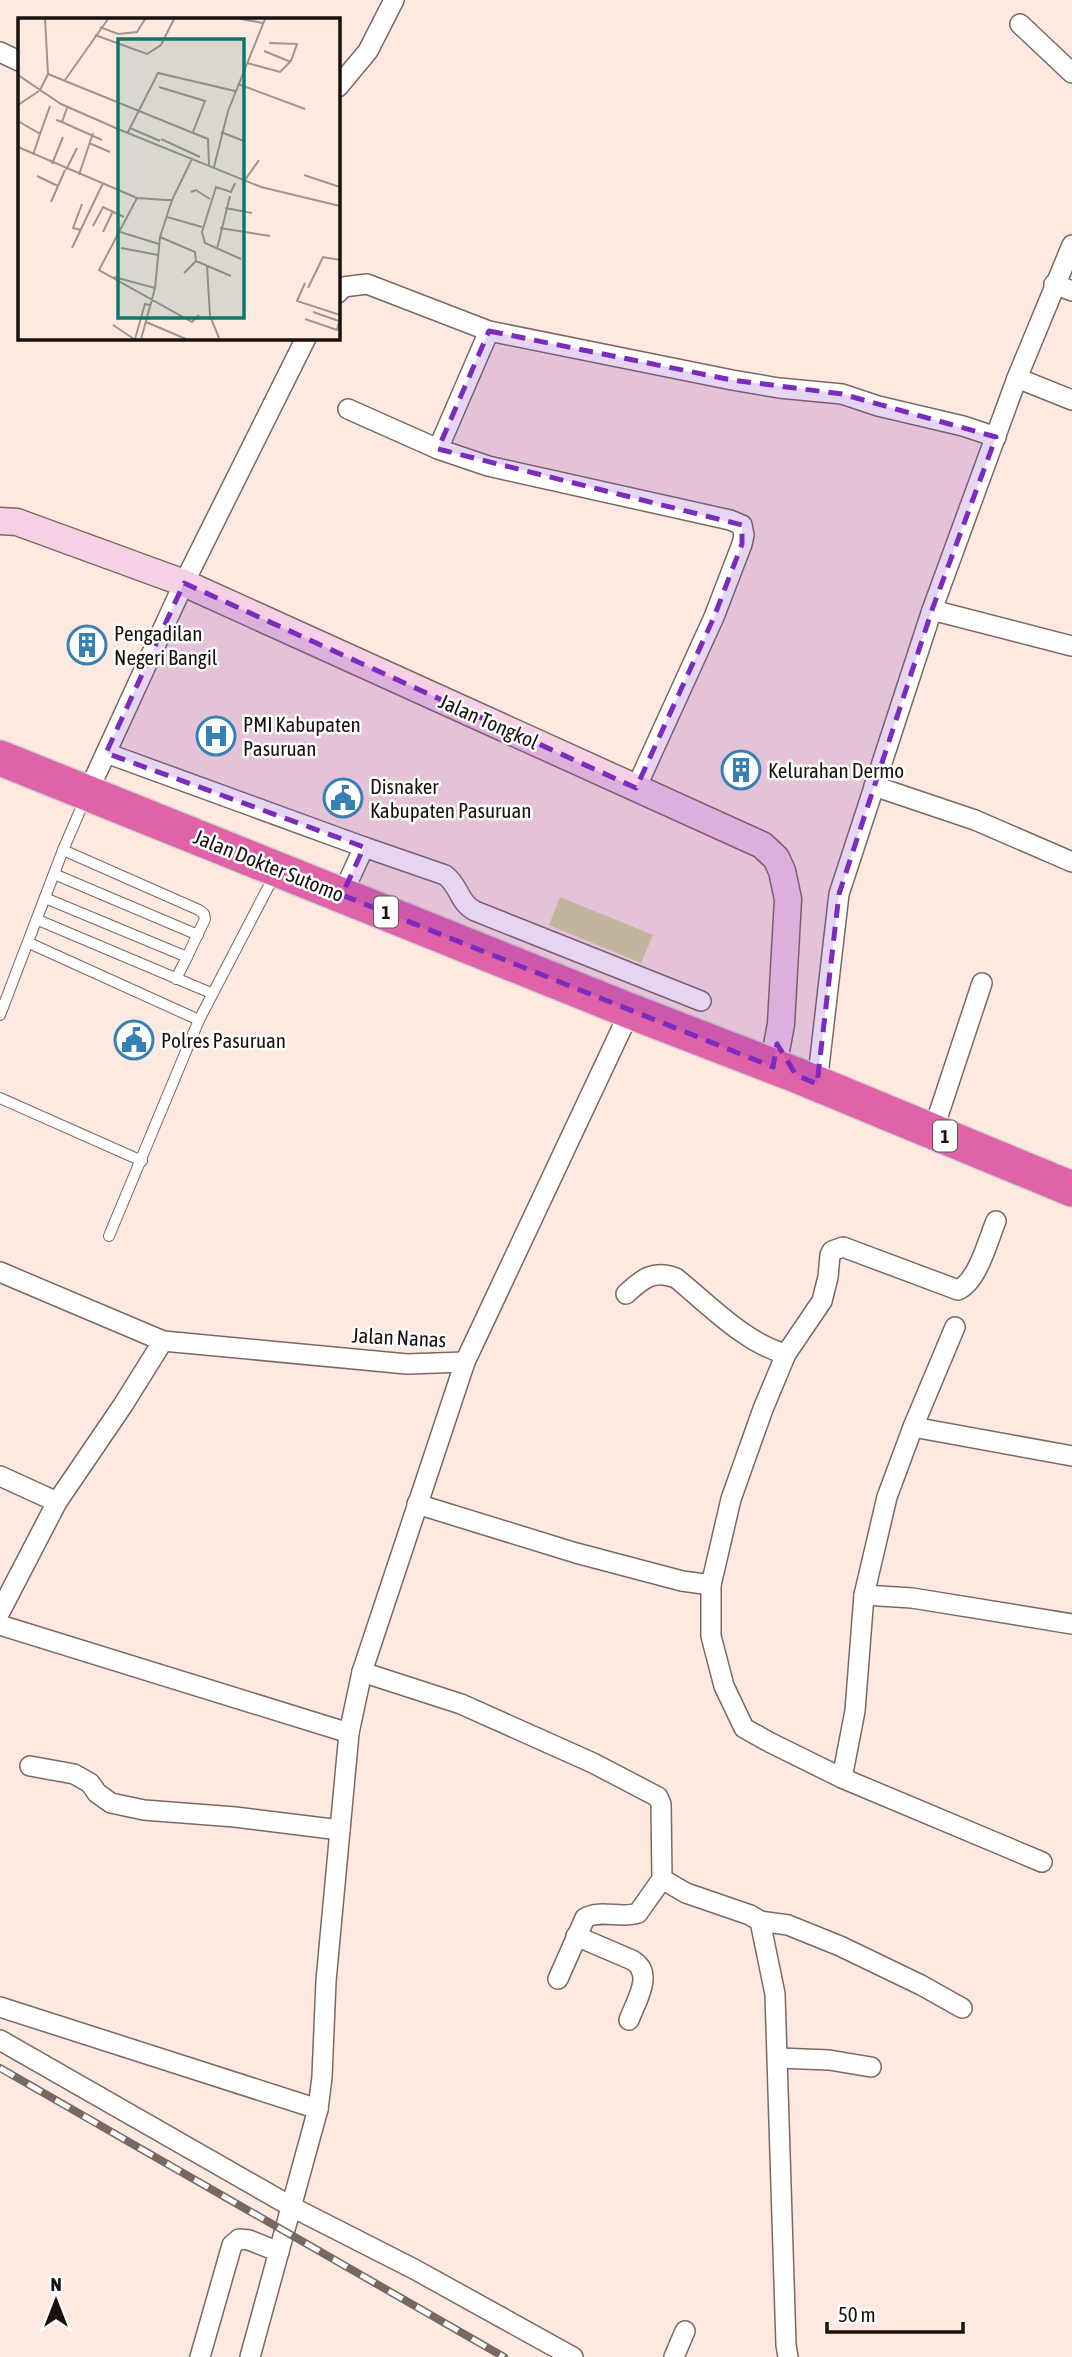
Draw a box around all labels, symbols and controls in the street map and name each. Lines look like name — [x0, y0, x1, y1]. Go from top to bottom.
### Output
inset map — [18, 18, 340, 340]
place label: Pengadilan Negeri Bangil — [114, 621, 218, 669]
building icon: Pengadilan Negeri Bangil — [66, 624, 108, 666]
street label: Jalan Tongkol — [436, 688, 543, 754]
place label: PMI Kabupaten Pasuruan — [243, 712, 361, 760]
hospital icon: PMI Kabupaten Pasuruan — [195, 715, 237, 757]
building icon: Kelurahan Dermo — [720, 749, 762, 791]
place label: Kelurahan Dermo — [768, 758, 904, 782]
place label: Disnaker Kabupaten Pasuruan — [370, 774, 531, 822]
public building icon: Disnaker Kabupaten Pasuruan — [322, 777, 364, 819]
street label: Jalan Dokter Sutomo — [190, 824, 348, 906]
road number: 1 — [374, 896, 398, 928]
public building icon: Polres Pasuruan — [113, 1019, 155, 1061]
place label: Polres Pasuruan — [161, 1028, 286, 1052]
road number: 1 — [933, 1120, 957, 1152]
street label: Jalan Nanas — [351, 1323, 447, 1351]
north arrow — [21, 2266, 91, 2336]
text: N — [50, 2273, 62, 2295]
scale bar — [827, 2290, 964, 2334]
text: 50 m — [838, 2302, 876, 2326]

